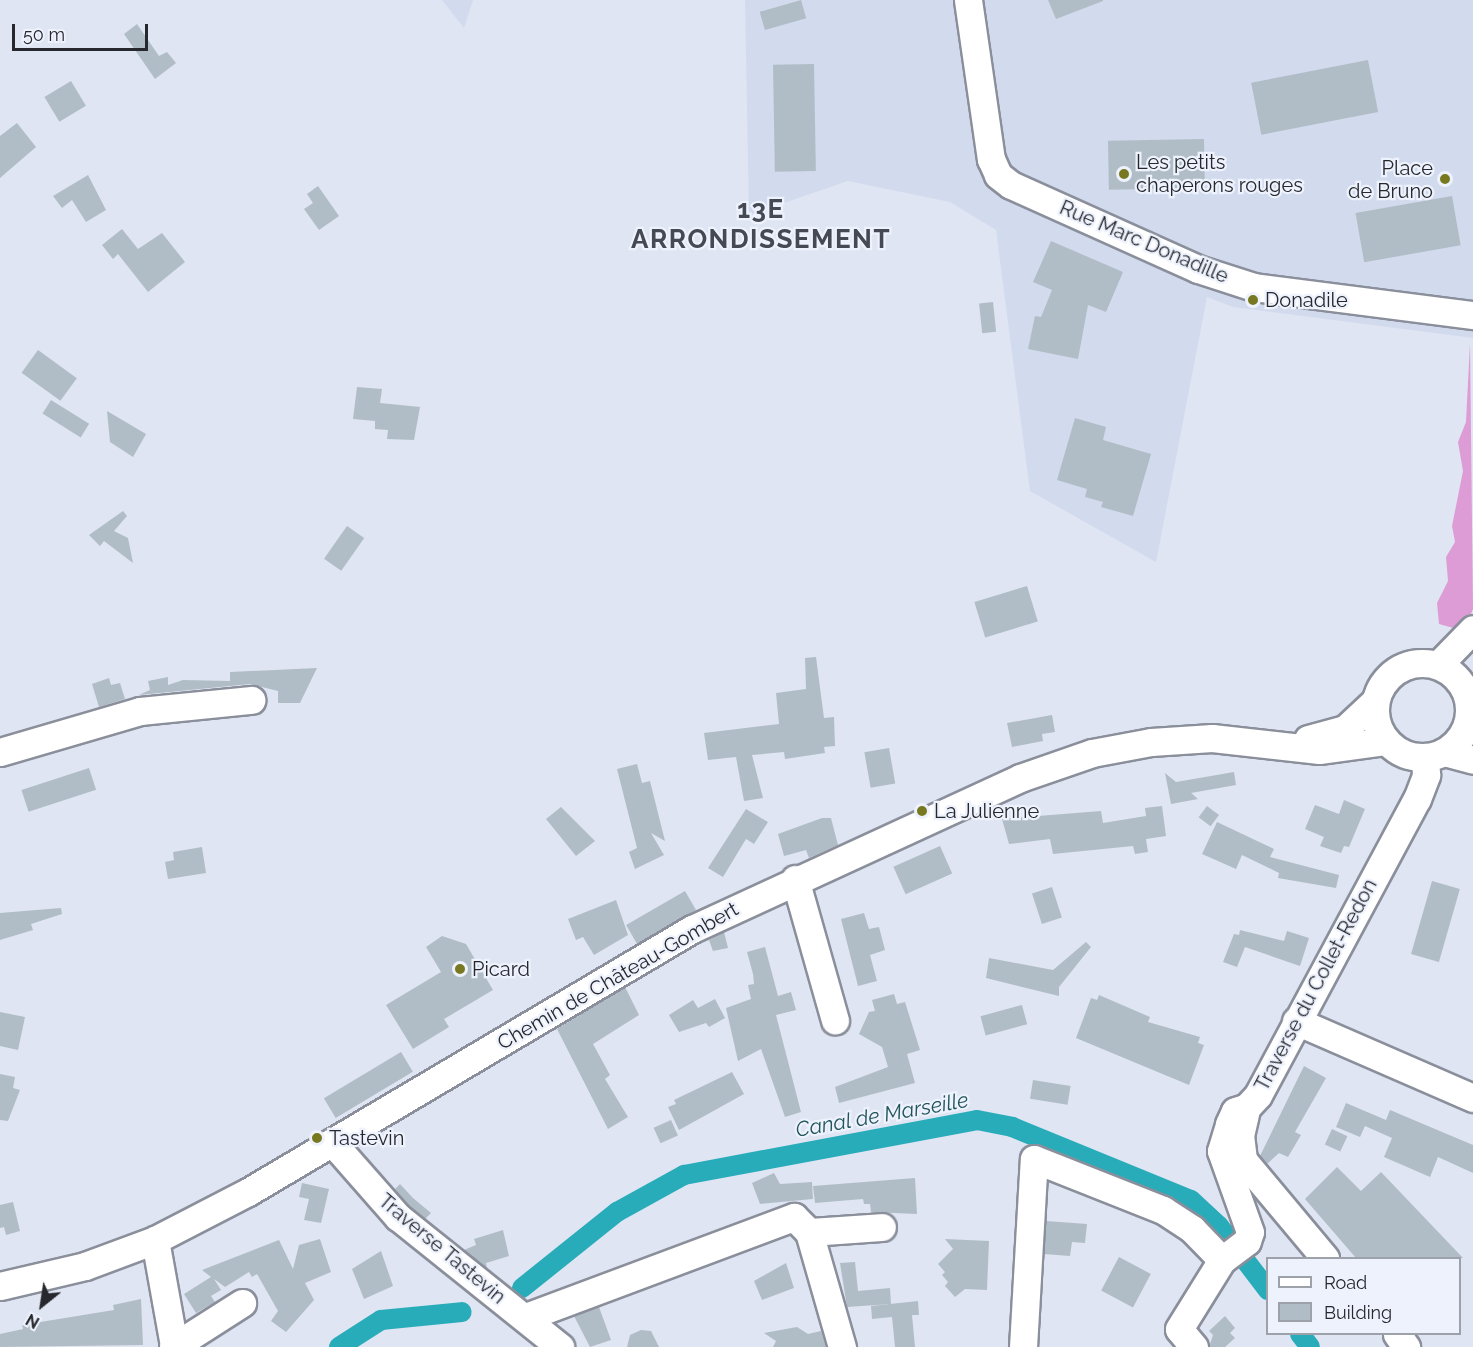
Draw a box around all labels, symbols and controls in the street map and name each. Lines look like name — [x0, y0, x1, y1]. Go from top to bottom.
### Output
scale bar — [15, 12, 152, 50]
text: 50 m — [23, 24, 65, 45]
place label: Les petits chaperons rouges — [1136, 150, 1303, 197]
place label: Place de Bruno — [1348, 156, 1433, 203]
marker: Les petits chaperons rouges — [1117, 167, 1131, 181]
marker: Place de Bruno — [1438, 172, 1452, 186]
district label: 13E ARRONDISSEMENT — [631, 194, 891, 255]
street label: Rue Marc Donadille — [1056, 196, 1232, 288]
place label: Donadile — [1265, 288, 1348, 312]
marker: Donadile — [1246, 293, 1260, 307]
place label: La Julienne — [934, 799, 1040, 823]
marker: La Julienne — [915, 804, 929, 818]
street label: Traverse du Collet-Redon — [1250, 875, 1382, 1095]
street label: Chemin de Château-Gombert — [493, 897, 743, 1055]
place label: Picard — [472, 957, 530, 981]
marker: Picard — [453, 962, 467, 976]
water label: Canal de Marseille — [793, 1087, 971, 1143]
place label: Tastevin — [329, 1126, 404, 1150]
marker: Tastevin — [310, 1131, 324, 1145]
street label: Traverse Tastevin — [373, 1189, 511, 1309]
legend — [1266, 1257, 1461, 1335]
text: Road — [1324, 1272, 1367, 1293]
north arrow — [12, 1275, 72, 1335]
text: Building — [1324, 1302, 1392, 1323]
text: N — [23, 1310, 43, 1332]

